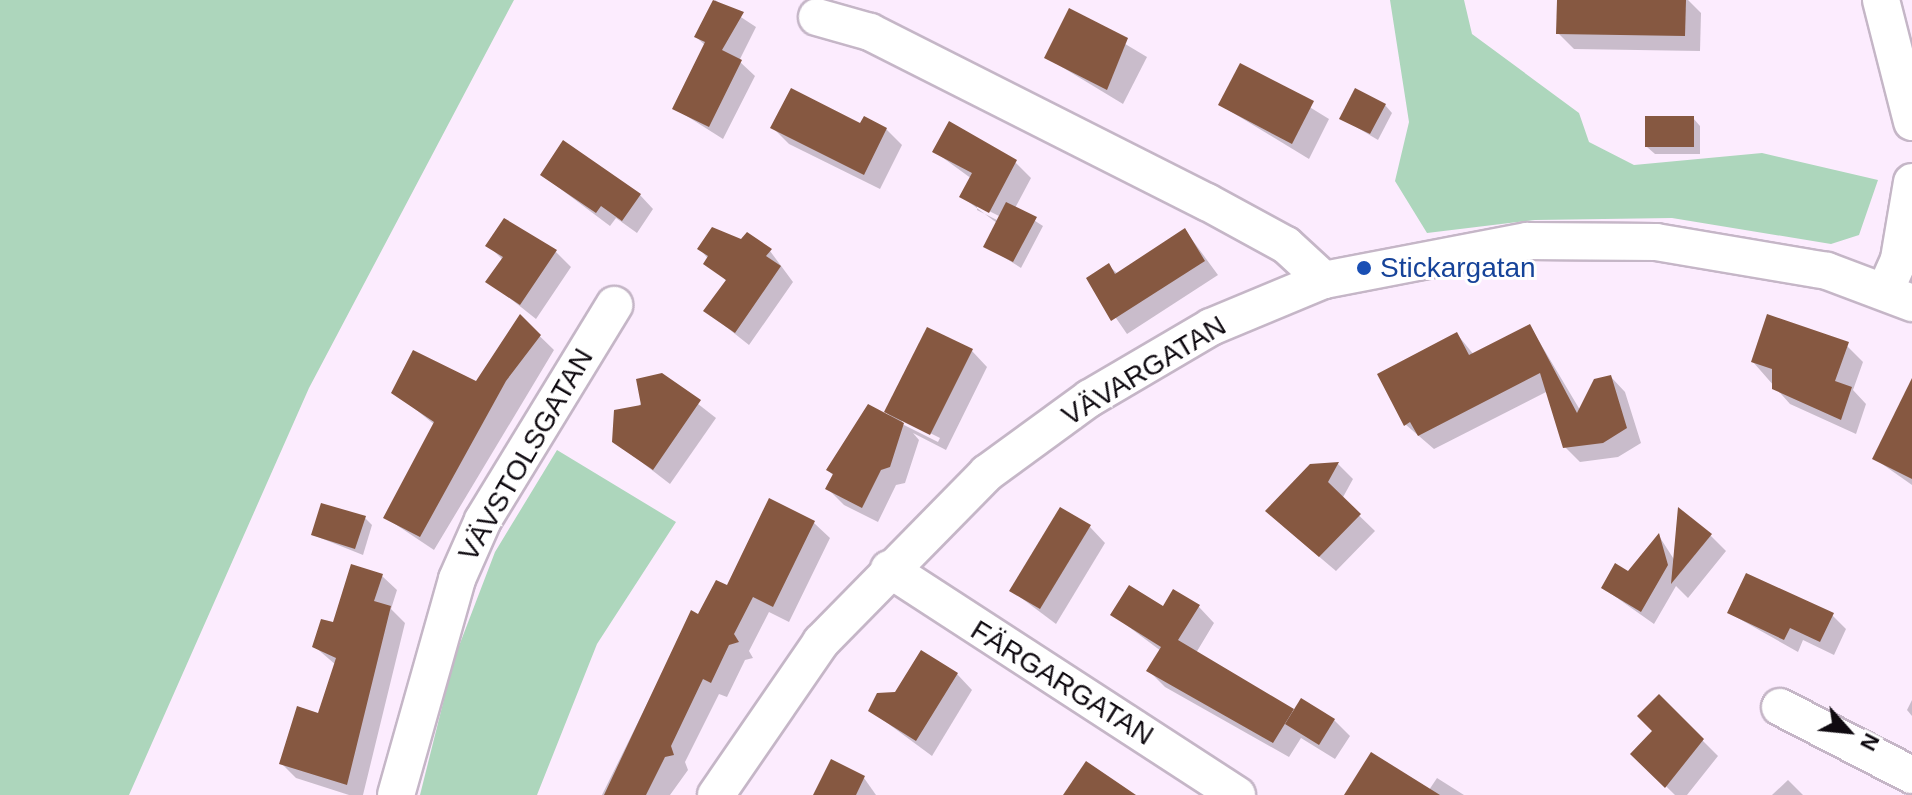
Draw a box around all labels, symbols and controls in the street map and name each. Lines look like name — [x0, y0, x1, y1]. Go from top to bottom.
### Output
place label: Stickargatan — [1380, 251, 1536, 285]
marker: Stickargatan — [1355, 259, 1373, 277]
street label: VÄVARGATAN — [1056, 309, 1232, 433]
street label: VÄVSTOLSGATAN — [452, 343, 600, 567]
street label: FÄRGARGATAN — [964, 613, 1160, 753]
north arrow — [1808, 691, 1888, 771]
text: N — [1855, 729, 1885, 755]

